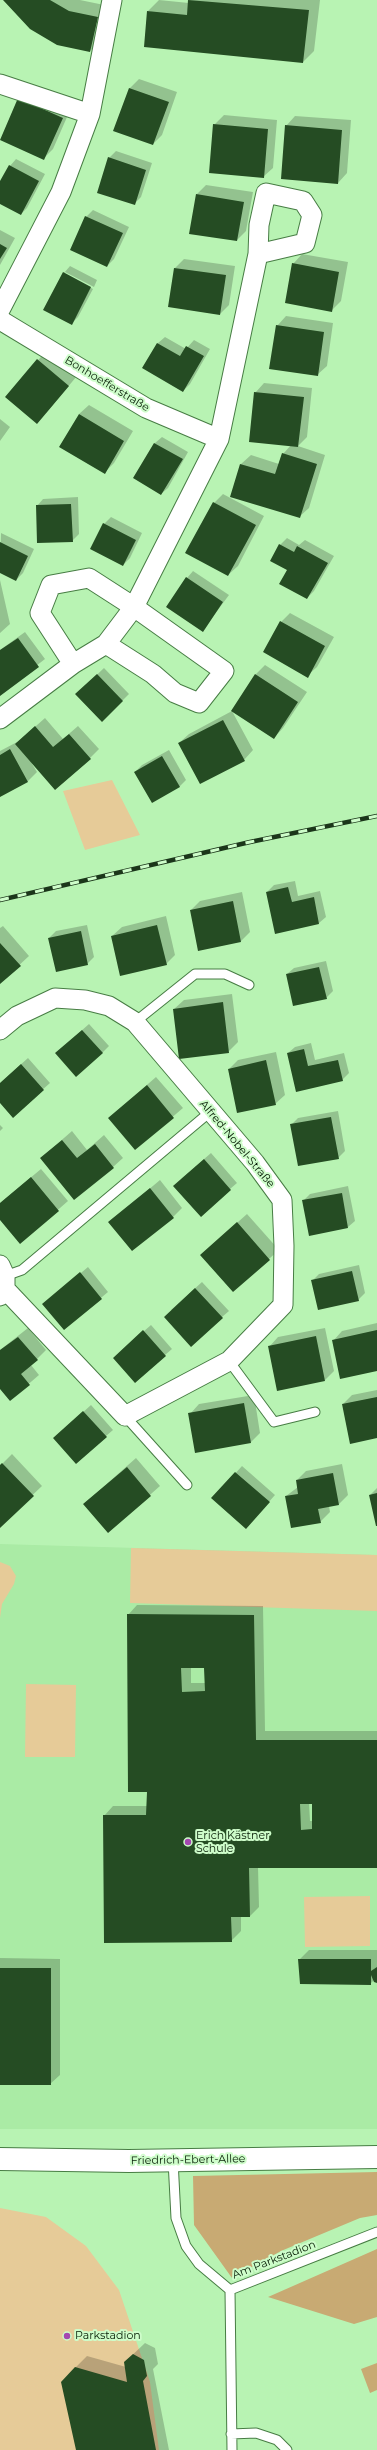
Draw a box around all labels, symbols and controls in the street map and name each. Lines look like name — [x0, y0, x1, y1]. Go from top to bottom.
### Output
street label: Bonhoefferstraße — [62, 354, 152, 414]
street label: Alfred-Nobel-Straße — [197, 1098, 277, 1190]
place label: Erich Kästner Schule — [196, 1829, 270, 1855]
marker: Erich Kästner Schule — [183, 1837, 193, 1847]
street label: Friedrich-Ebert-Allee — [130, 2152, 246, 2168]
street label: Am Parkstadion — [230, 2238, 318, 2282]
place label: Parkstadion — [75, 2329, 141, 2343]
marker: Parkstadion — [62, 2331, 72, 2341]

